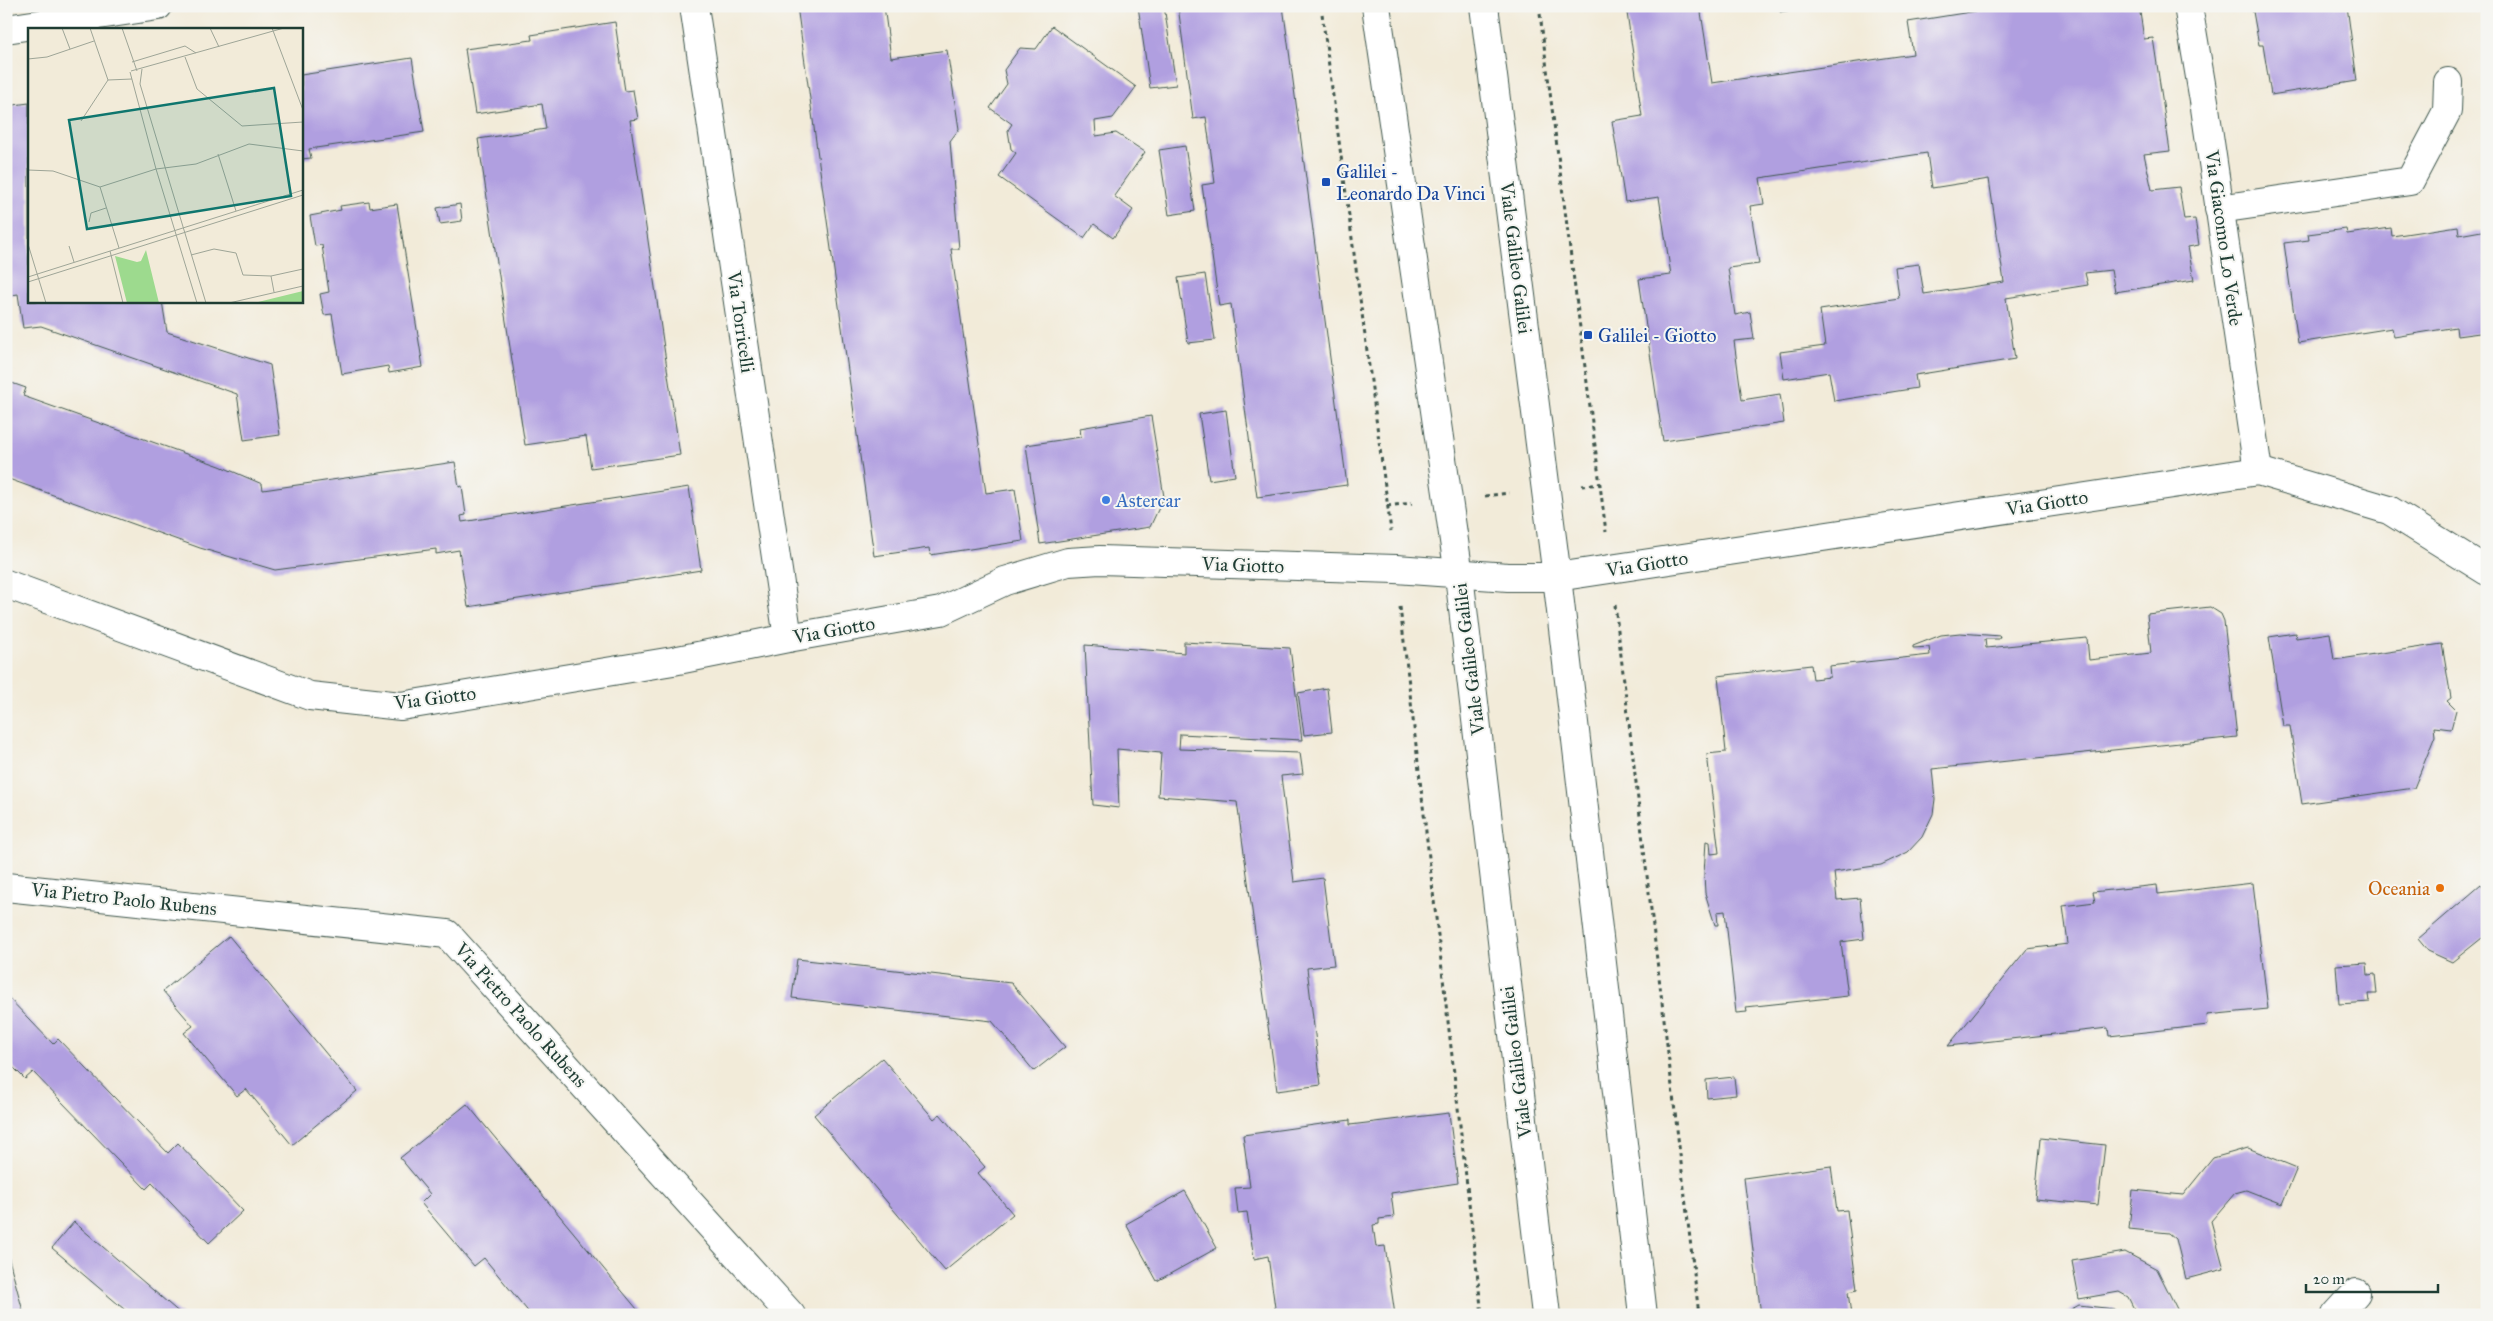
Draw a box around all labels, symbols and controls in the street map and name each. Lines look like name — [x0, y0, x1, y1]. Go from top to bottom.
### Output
inset map — [28, 28, 302, 302]
street label: Via Giacomo Lo Verde — [2200, 148, 2248, 327]
place label: Galilei - Leonardo Da Vinci — [1336, 160, 1485, 205]
marker: Galilei - Leonardo Da Vinci — [1320, 176, 1332, 188]
street label: Viale Galileo Galilei — [1495, 180, 1537, 335]
street label: Via Torricelli — [722, 269, 760, 374]
place label: Galilei - Giotto — [1598, 324, 1717, 347]
marker: Galilei - Giotto — [1582, 329, 1594, 341]
street label: Via Giotto — [2003, 485, 2090, 521]
place label: Astercar — [1115, 489, 1181, 512]
marker: Astercar — [1100, 494, 1112, 506]
street label: Via Giotto — [1603, 546, 1690, 582]
street label: Via Giotto — [1200, 552, 1285, 578]
street label: Viale Galileo Galilei — [1448, 582, 1490, 737]
street label: Via Giotto — [790, 611, 877, 649]
street label: Via Giotto — [392, 682, 478, 715]
place label: Oceania — [2368, 877, 2431, 900]
street label: Via Pietro Paolo Rubens — [29, 878, 218, 920]
marker: Oceania — [2434, 882, 2446, 894]
street label: Via Pietro Paolo Rubens — [449, 937, 592, 1092]
street label: Viale Galileo Galilei — [1495, 985, 1537, 1140]
scale bar — [2306, 1261, 2438, 1293]
text: 20 m — [2313, 1270, 2345, 1288]

